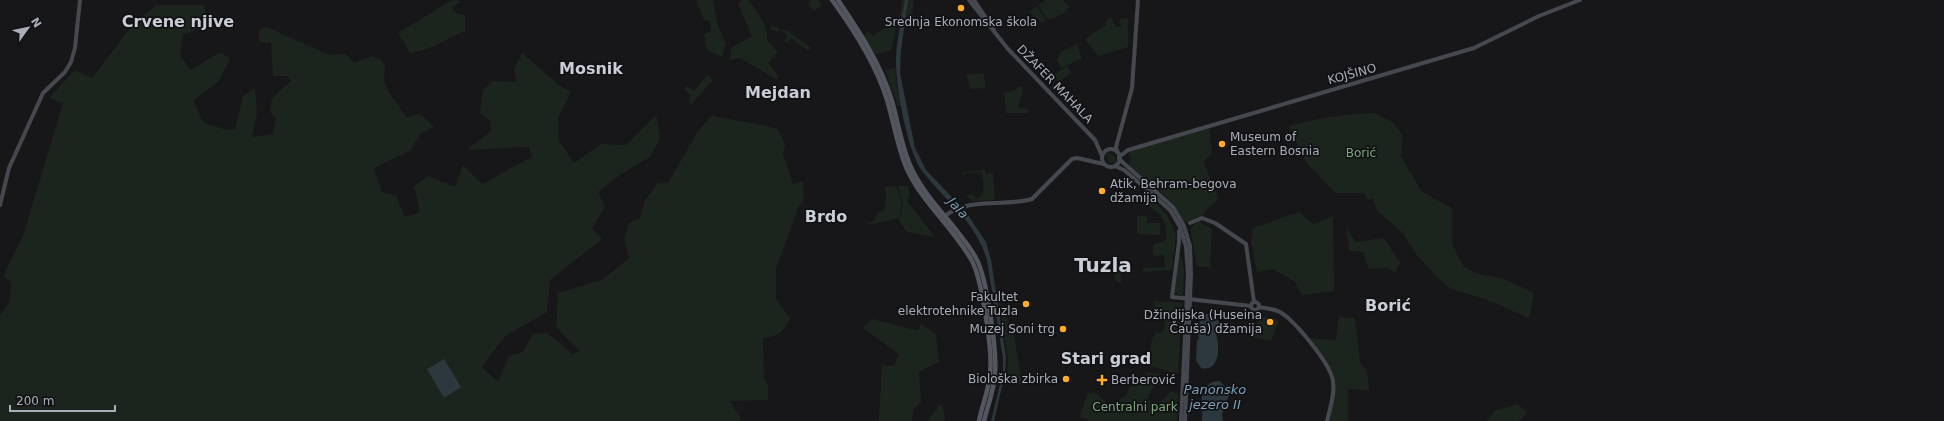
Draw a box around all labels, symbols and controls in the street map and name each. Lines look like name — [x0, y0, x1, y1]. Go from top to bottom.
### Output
marker: Srednja Ekonomska škola — [956, 3, 966, 13]
north arrow — [8, 8, 48, 48]
district label: Crvene njive — [122, 12, 234, 31]
text: N — [28, 15, 44, 30]
place label: Srednja Ekonomska škola — [885, 15, 1037, 29]
street label: DŽAFER MAHALA — [1014, 41, 1097, 127]
district label: Mosnik — [559, 59, 623, 78]
street label: KOJŠINO — [1326, 60, 1378, 87]
district label: Mejdan — [745, 83, 811, 102]
place label: Museum of Eastern Bosnia — [1230, 130, 1320, 158]
marker: Museum of Eastern Bosnia — [1217, 139, 1227, 149]
park label: Borić — [1346, 146, 1376, 160]
place label: Atik, Behram-begova džamija — [1110, 177, 1237, 205]
marker: Atik, Behram-begova džamija — [1097, 186, 1107, 196]
water label: Jala — [943, 192, 971, 222]
district label: Brdo — [805, 207, 847, 226]
district label: Tuzla — [1074, 253, 1132, 277]
place label: Fakultet elektrotehnike Tuzla — [898, 290, 1018, 318]
district label: Borić — [1365, 296, 1411, 315]
marker: Fakultet elektrotehnike Tuzla — [1021, 299, 1031, 309]
place label: Džindijska (Huseina Čauša) džamija — [1144, 308, 1262, 336]
marker: Džindijska (Huseina Čauša) džamija — [1265, 317, 1275, 327]
place label: Muzej Soni trg — [969, 322, 1055, 336]
marker: Muzej Soni trg — [1058, 324, 1068, 334]
district label: Stari grad — [1061, 349, 1151, 368]
place label: Biološka zbirka — [968, 372, 1058, 386]
place label: Berberović — [1111, 373, 1176, 387]
marker: Biološka zbirka — [1061, 374, 1071, 384]
marker: Berberović — [1096, 374, 1108, 386]
water label: Panonsko jezero II — [1184, 382, 1246, 412]
scale bar — [10, 387, 115, 413]
text: 200 m — [16, 394, 54, 408]
park label: Centralni park — [1092, 400, 1178, 414]

